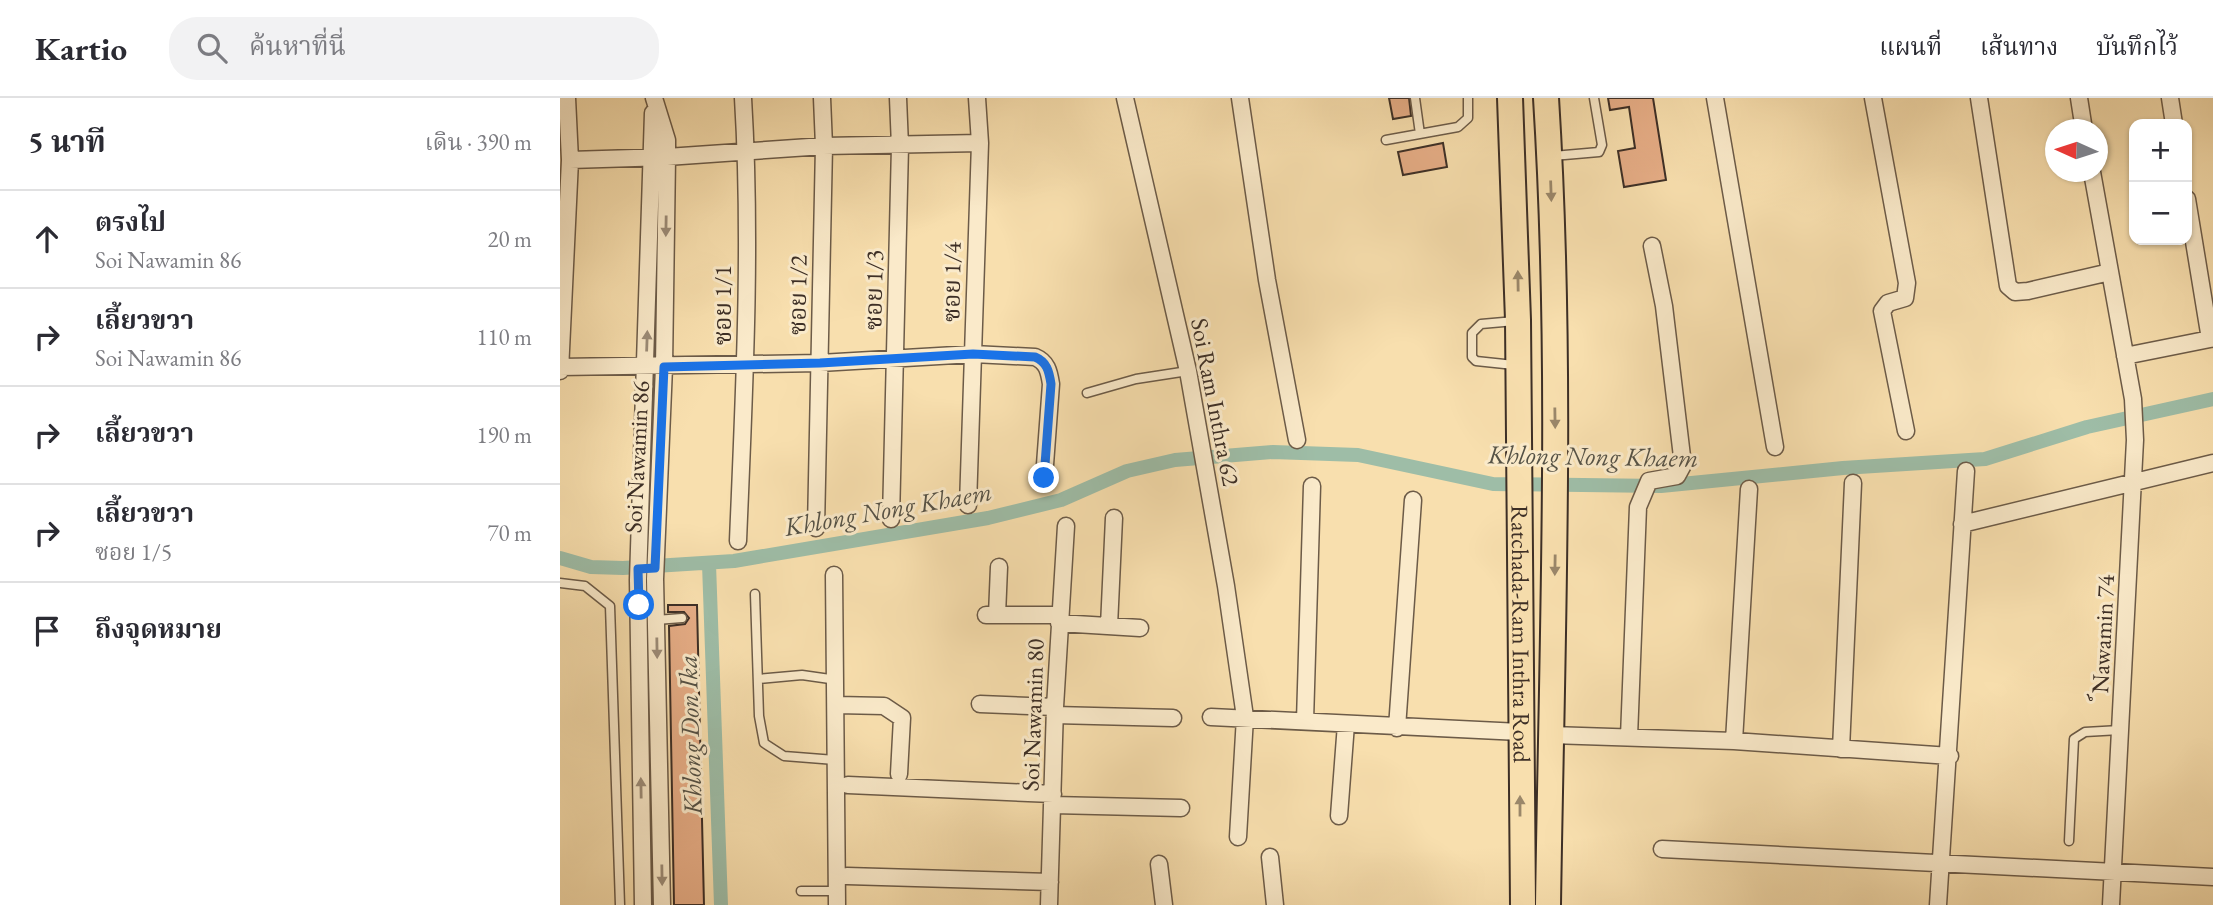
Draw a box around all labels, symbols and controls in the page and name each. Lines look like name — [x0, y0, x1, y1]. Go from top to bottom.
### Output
search box — [169, 17, 659, 80]
text: Kartio — [35, 27, 127, 70]
icon: search — [193, 29, 231, 67]
text: ค้นหาที่นี่ — [249, 29, 346, 63]
text: แผนที่ — [1879, 31, 1942, 62]
text: เส้นทาง — [1980, 31, 2058, 62]
text: บันทึกไว้ — [2096, 31, 2178, 62]
north arrow — [2045, 119, 2108, 182]
map controls — [2129, 119, 2192, 245]
button: + — [2129, 119, 2192, 182]
text: 5 นาที — [28, 122, 106, 161]
text: เดิน · 390 m — [425, 127, 532, 157]
one-way arrow — [1545, 180, 1556, 202]
button: − — [2129, 182, 2192, 245]
text: ตรงไป — [95, 205, 166, 239]
one-way arrow — [660, 215, 672, 237]
icon: ahead — [28, 220, 66, 258]
text: 20 m — [487, 224, 532, 254]
street label: ซอย 1/4 — [935, 241, 968, 322]
text: Soi Nawamin 86 — [95, 245, 241, 275]
street label: ซอย 1/3 — [857, 250, 890, 330]
street label: ซอย 1/2 — [781, 254, 814, 335]
street label: ซอย 1/1 — [707, 265, 738, 345]
one-way arrow — [1512, 270, 1523, 292]
text: เลี้ยวขวา — [95, 303, 194, 337]
street label: Soi Ram Inthra 62 — [1184, 315, 1247, 489]
icon: right — [28, 318, 66, 356]
text: 110 m — [476, 322, 532, 352]
one-way arrow — [642, 330, 653, 352]
text: Soi Nawamin 86 — [95, 343, 241, 373]
street label: Soi Nawamin 86 — [617, 380, 656, 534]
one-way arrow — [1550, 407, 1561, 429]
icon: right — [28, 416, 66, 454]
text: เลี้ยวขวา — [95, 416, 194, 450]
text: 190 m — [476, 420, 532, 450]
water label: Khlong Nong Khaem — [1487, 437, 1698, 475]
route end — [1028, 462, 1059, 493]
water label: Khlong Nong Khaem — [781, 474, 994, 544]
text: เลี้ยวขวา — [95, 496, 194, 530]
street label: Ratchada-Ram Inthra Road — [1505, 505, 1538, 764]
icon: right — [28, 514, 66, 552]
text: 70 m — [487, 518, 532, 548]
text: ซอย 1/5 — [95, 537, 172, 567]
one-way arrow — [1549, 554, 1560, 576]
street label: ์Nawamin 74 — [2083, 573, 2121, 703]
route start — [623, 589, 654, 620]
icon: arrive — [28, 612, 66, 650]
text: ถึงจุดหมาย — [95, 612, 222, 646]
one-way arrow — [651, 637, 663, 659]
street label: Soi Nawamin 80 — [1014, 638, 1051, 792]
water label: Khlong Don Ika — [670, 655, 710, 816]
one-way arrow — [636, 777, 647, 799]
one-way arrow — [1514, 795, 1526, 817]
one-way arrow — [656, 864, 668, 886]

